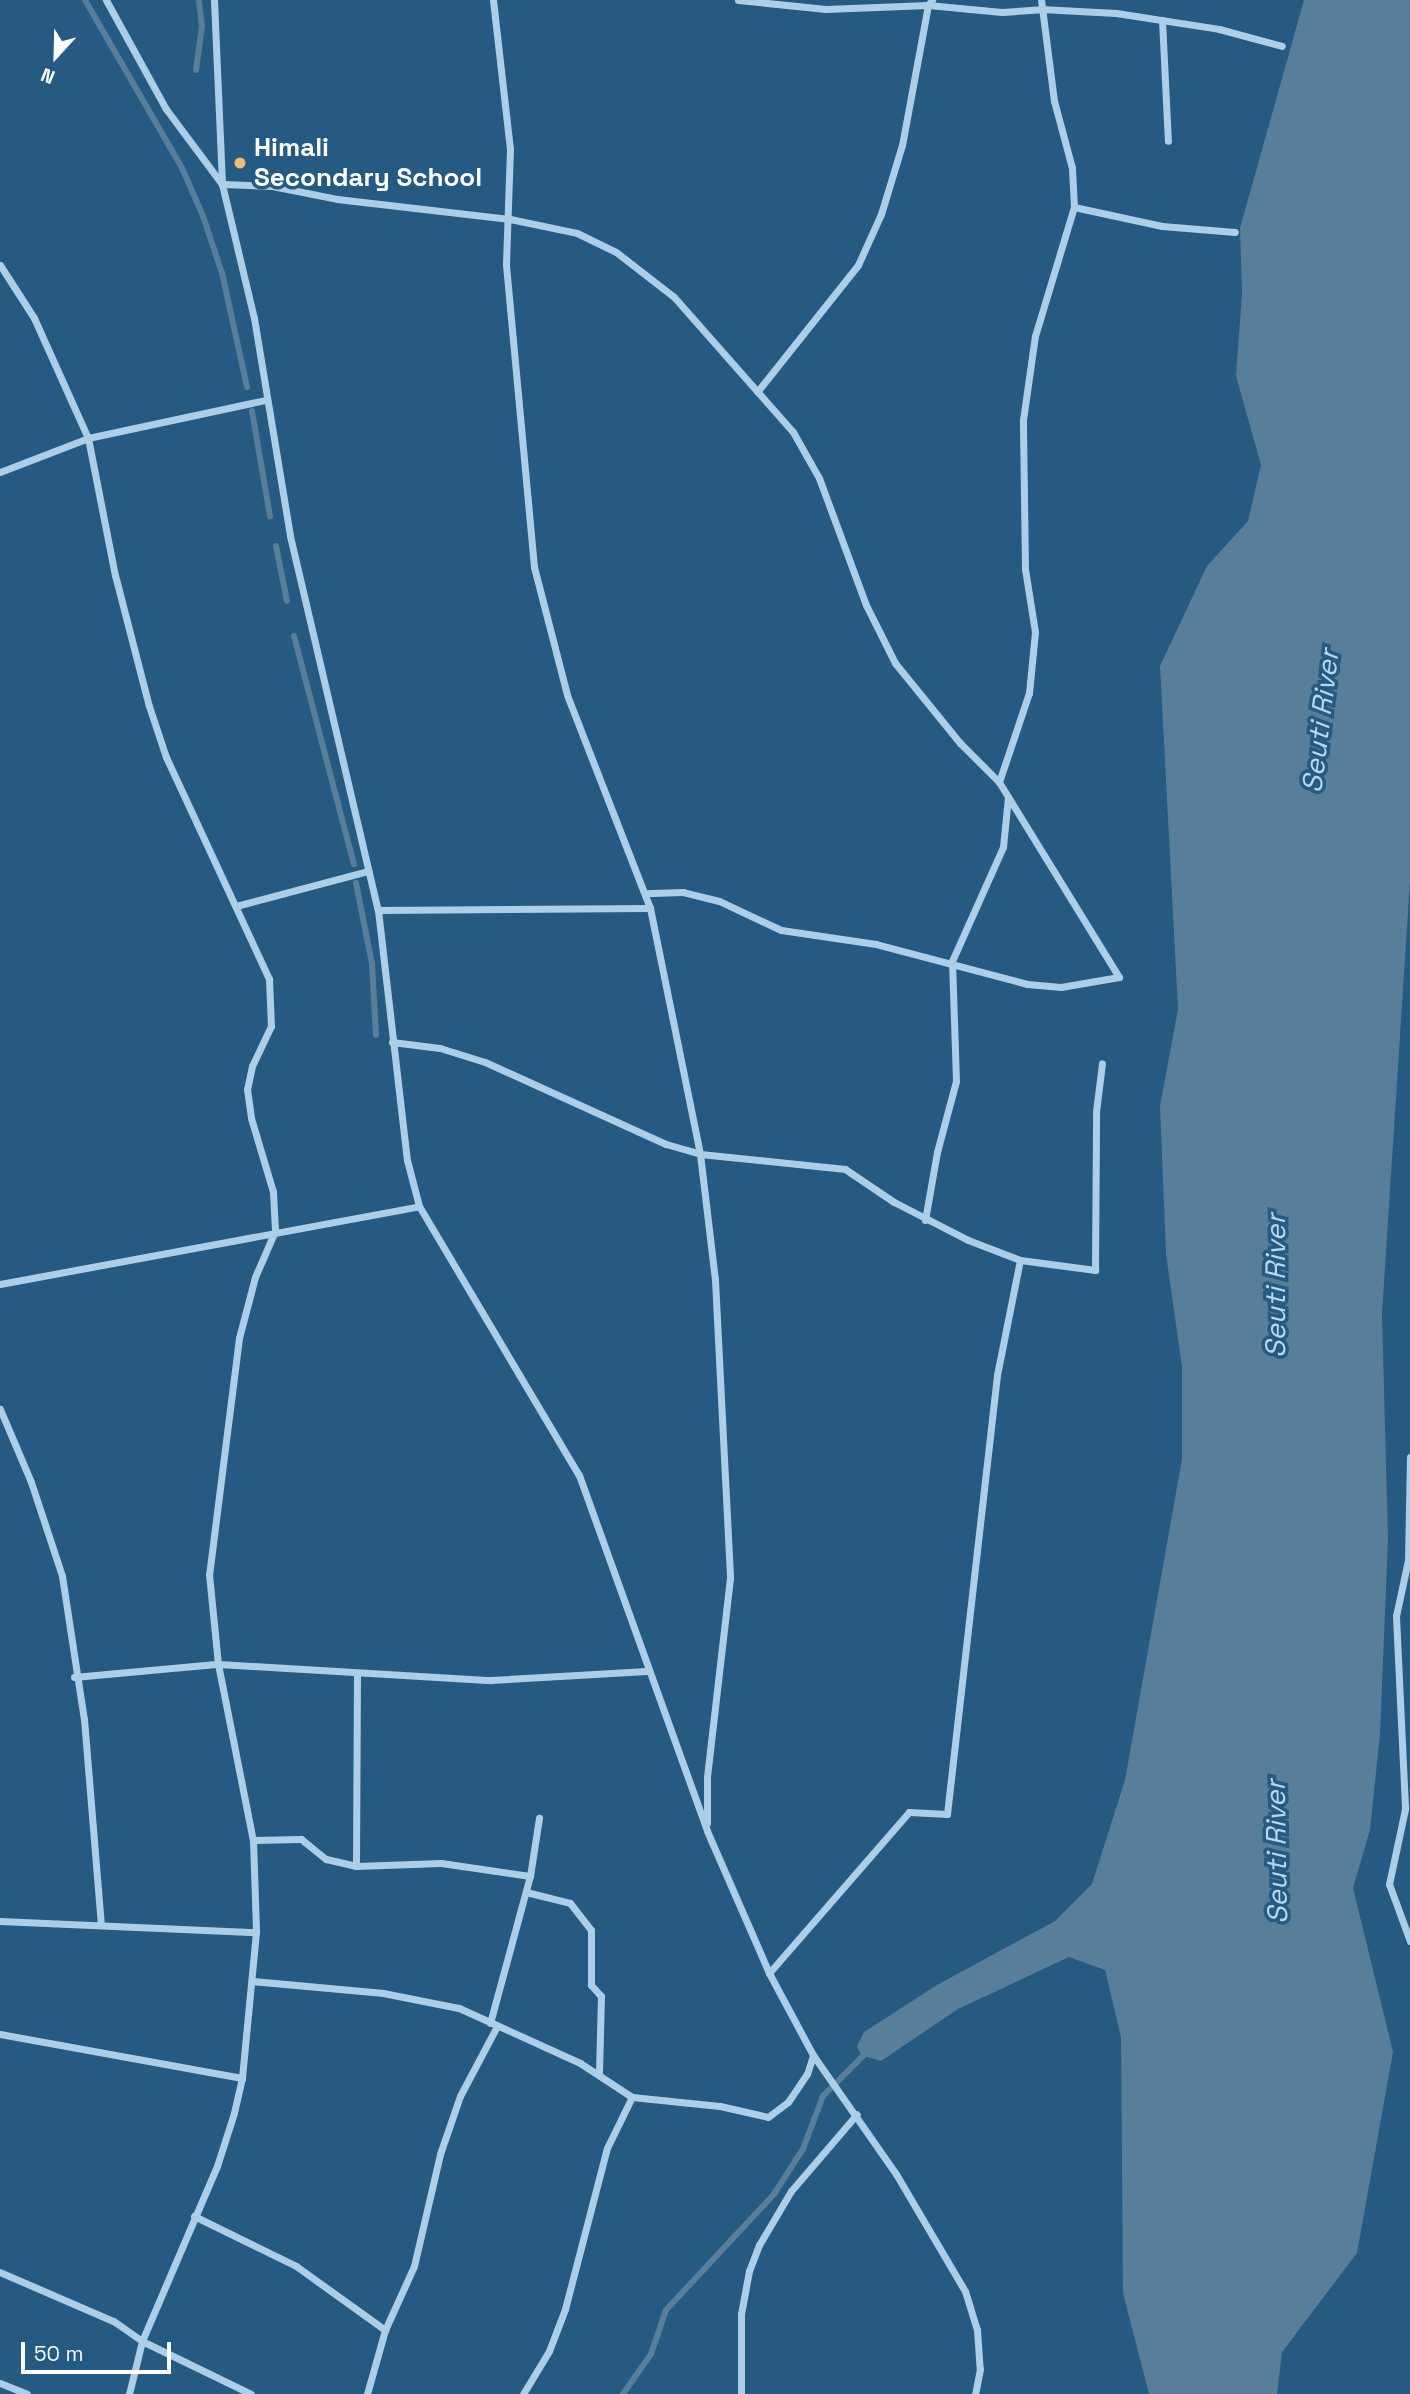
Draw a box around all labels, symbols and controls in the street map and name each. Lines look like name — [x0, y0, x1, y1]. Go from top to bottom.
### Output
north arrow — [21, 21, 91, 91]
text: N — [37, 62, 59, 90]
place label: Himali Secondary School — [254, 132, 482, 194]
marker: Himali Secondary School — [232, 155, 248, 171]
water label: Seuti River — [1295, 647, 1345, 795]
water label: Seuti River — [1258, 1214, 1292, 1358]
water label: Seuti River — [1258, 1780, 1294, 1924]
scale bar — [24, 2328, 175, 2372]
text: 50 m — [34, 2340, 84, 2367]

